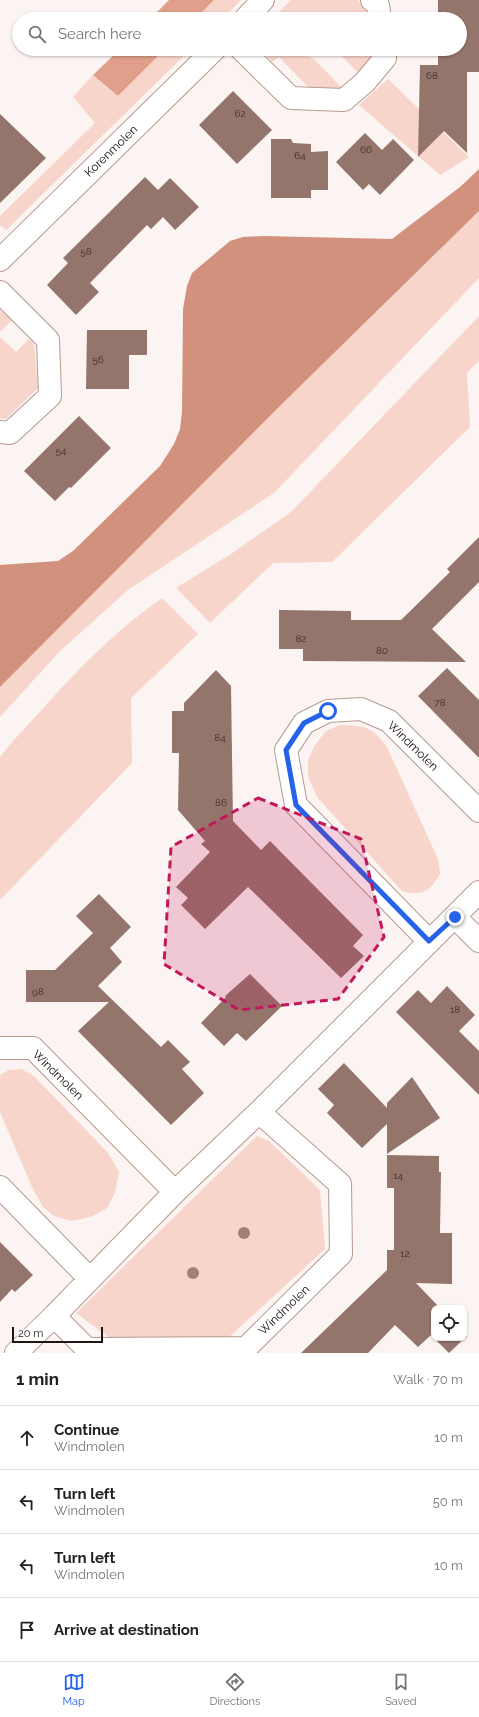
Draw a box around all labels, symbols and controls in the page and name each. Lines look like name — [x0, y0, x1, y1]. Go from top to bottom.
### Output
search box — [12, 12, 467, 56]
icon: search — [26, 23, 48, 45]
text: Search here — [58, 25, 141, 43]
house number: 68 — [426, 70, 438, 81]
house number: 62 — [234, 108, 246, 119]
street label: Korenmolen — [82, 122, 140, 180]
house number: 66 — [360, 144, 372, 155]
house number: 64 — [294, 150, 306, 161]
house number: 58 — [80, 246, 92, 257]
house number: 56 — [92, 354, 104, 365]
house number: 54 — [56, 445, 67, 456]
house number: 82 — [295, 633, 307, 644]
house number: 80 — [376, 645, 388, 656]
house number: 78 — [434, 697, 446, 708]
route start — [319, 702, 337, 720]
street label: Windmolen — [385, 718, 441, 774]
house number: 84 — [214, 732, 226, 743]
house number: 86 — [215, 797, 227, 808]
route end — [446, 908, 464, 926]
house number: 98 — [32, 986, 44, 997]
house number: 18 — [450, 1004, 460, 1015]
street label: Windmolen — [30, 1047, 86, 1103]
house number: 14 — [393, 1170, 403, 1181]
house number: 12 — [400, 1248, 410, 1259]
street label: Windmolen — [256, 1282, 312, 1338]
map controls — [431, 1305, 467, 1341]
button: locate — [431, 1305, 467, 1341]
scale bar — [12, 1325, 103, 1344]
text: 20 m — [18, 1327, 43, 1340]
text: 1 min — [16, 1369, 59, 1389]
text: Walk · 70 m — [393, 1372, 463, 1387]
text: Continue — [54, 1421, 119, 1439]
icon: ahead — [16, 1427, 38, 1449]
text: 10 m — [434, 1430, 463, 1445]
text: Windmolen — [54, 1439, 125, 1454]
text: Turn left — [54, 1485, 115, 1503]
icon: left — [16, 1491, 38, 1513]
text: 50 m — [433, 1494, 463, 1509]
text: Windmolen — [54, 1503, 125, 1518]
text: Turn left — [54, 1549, 115, 1567]
icon: left — [16, 1555, 38, 1577]
text: 10 m — [434, 1558, 463, 1573]
text: Windmolen — [54, 1567, 125, 1582]
icon: arrive — [16, 1619, 38, 1641]
text: Arrive at destination — [54, 1621, 199, 1639]
tab: Map — [62, 1671, 85, 1708]
tab: Directions — [210, 1671, 260, 1708]
tab: Saved — [385, 1671, 417, 1708]

